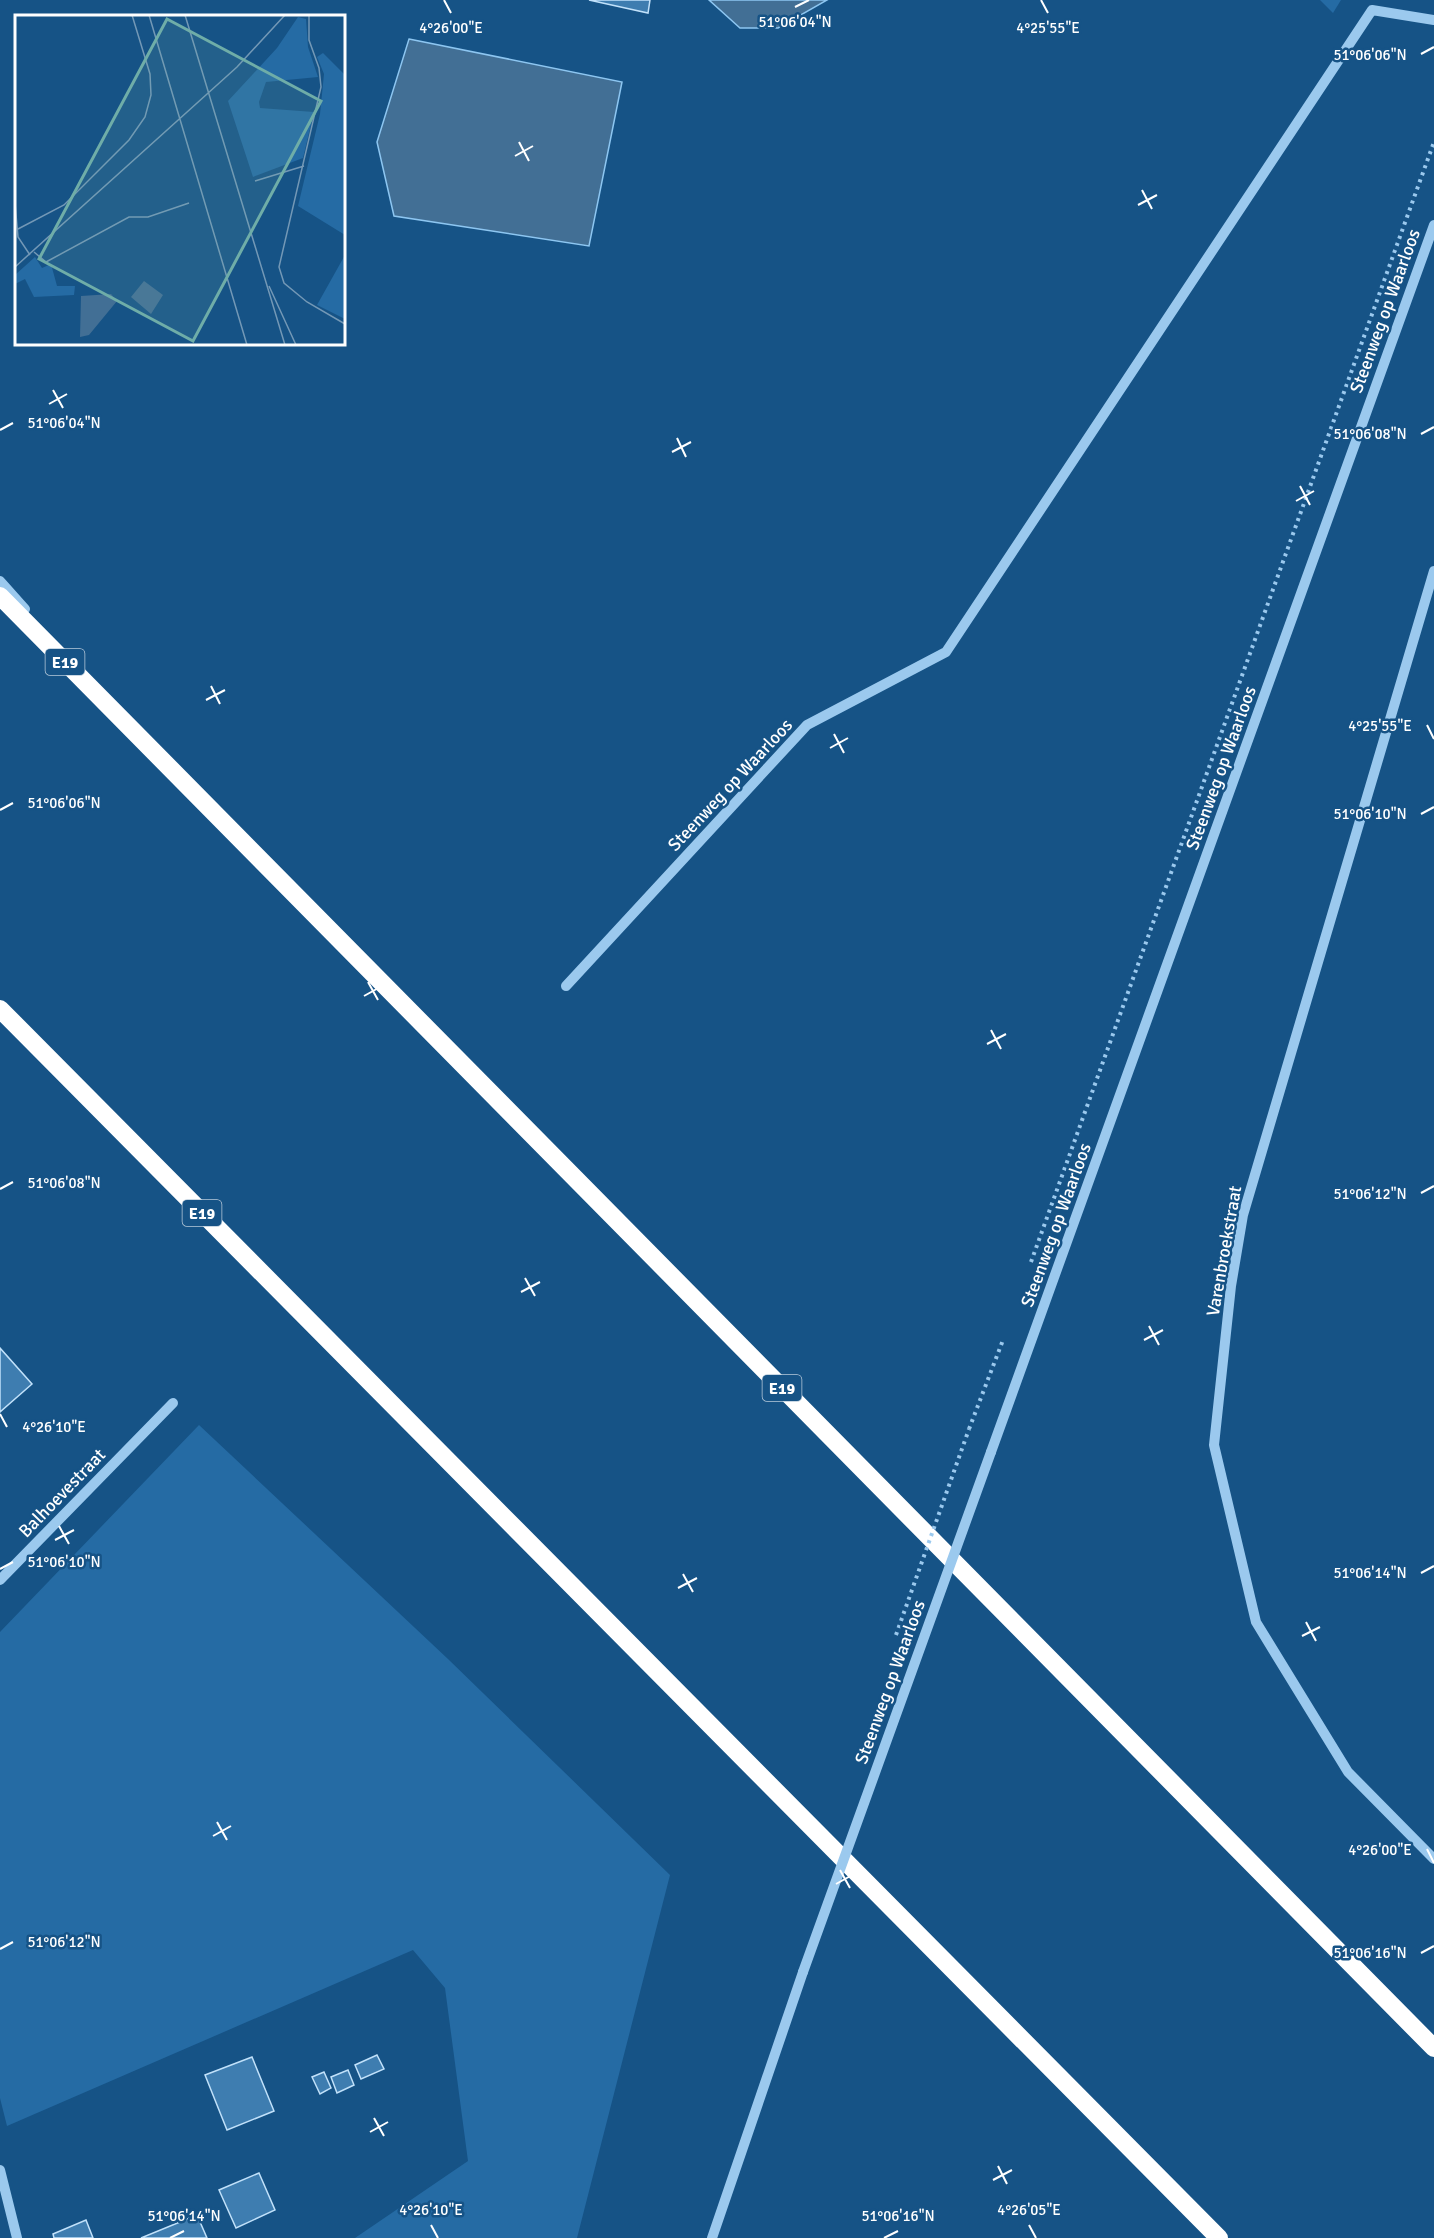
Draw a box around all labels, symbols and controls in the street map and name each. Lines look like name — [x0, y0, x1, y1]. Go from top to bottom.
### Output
text: 51°06'04"N — [758, 13, 832, 31]
inset map — [15, 15, 345, 345]
text: 4°26'00"E — [419, 19, 483, 37]
text: 4°25'55"E — [1016, 19, 1080, 37]
text: 51°06'06"N — [1333, 46, 1407, 64]
street label: Steenweg op Waarloos — [1345, 226, 1425, 396]
text: 51°06'04"N — [27, 414, 101, 432]
text: 51°06'08"N — [1333, 425, 1407, 443]
road number: E19 — [46, 649, 84, 675]
street label: Steenweg op Waarloos — [1181, 683, 1261, 853]
street label: Steenweg op Waarloos — [663, 714, 797, 856]
text: 4°25'55"E — [1348, 717, 1412, 735]
text: 51°06'06"N — [27, 794, 101, 812]
text: 51°06'10"N — [1333, 805, 1407, 823]
street label: Steenweg op Waarloos — [1016, 1140, 1096, 1310]
text: 51°06'08"N — [27, 1174, 101, 1192]
street label: Varenbroekstraat — [1202, 1184, 1246, 1318]
text: 51°06'12"N — [1333, 1185, 1407, 1203]
road number: E19 — [182, 1200, 222, 1226]
road number: E19 — [762, 1375, 802, 1401]
text: 4°26'10"E — [22, 1418, 86, 1436]
street label: Balhoevestraat — [14, 1444, 110, 1542]
text: 51°06'10"N — [27, 1553, 101, 1571]
text: 51°06'14"N — [1333, 1564, 1407, 1582]
street label: Steenweg op Waarloos — [850, 1597, 930, 1767]
text: 4°26'00"E — [1348, 1841, 1412, 1859]
text: 51°06'12"N — [27, 1933, 101, 1951]
text: 51°06'16"N — [1333, 1944, 1407, 1962]
text: 4°26'10"E — [399, 2201, 463, 2219]
text: 4°26'05"E — [997, 2201, 1061, 2219]
text: 51°06'14"N — [147, 2207, 221, 2225]
text: 51°06'16"N — [861, 2207, 935, 2225]

